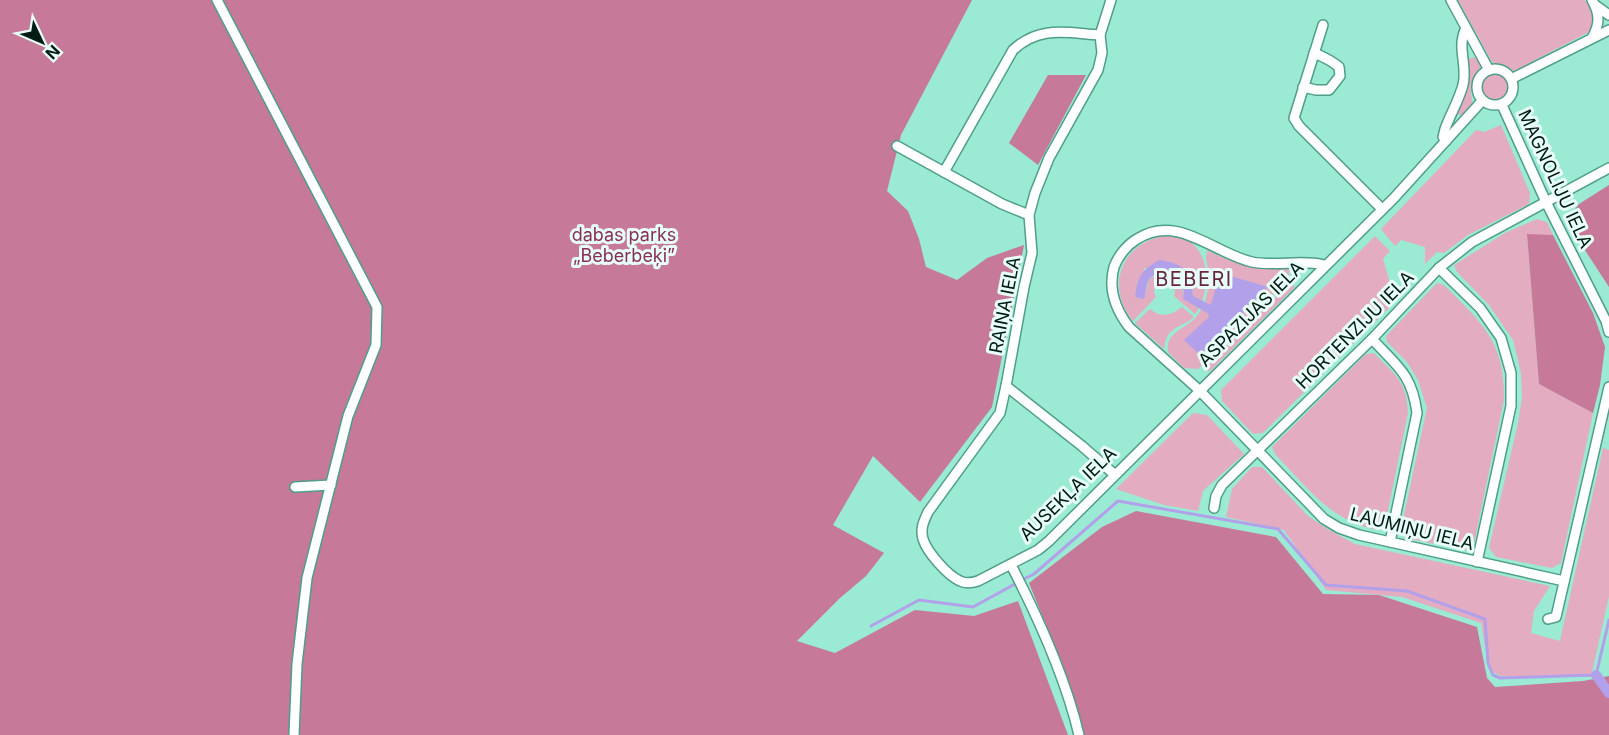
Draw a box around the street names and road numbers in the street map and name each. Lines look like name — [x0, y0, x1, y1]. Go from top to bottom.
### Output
street label: MAGNOLIJU IELA — [1514, 106, 1597, 252]
street label: RAIŅA IELA — [985, 255, 1025, 355]
street label: ASPAZIJAS IELA — [1194, 257, 1308, 371]
street label: HORTENZIJU IELA — [1291, 266, 1418, 393]
street label: AUSEKĻA IELA — [1015, 442, 1121, 546]
street label: LAUMIŅU IELA — [1348, 503, 1476, 555]

